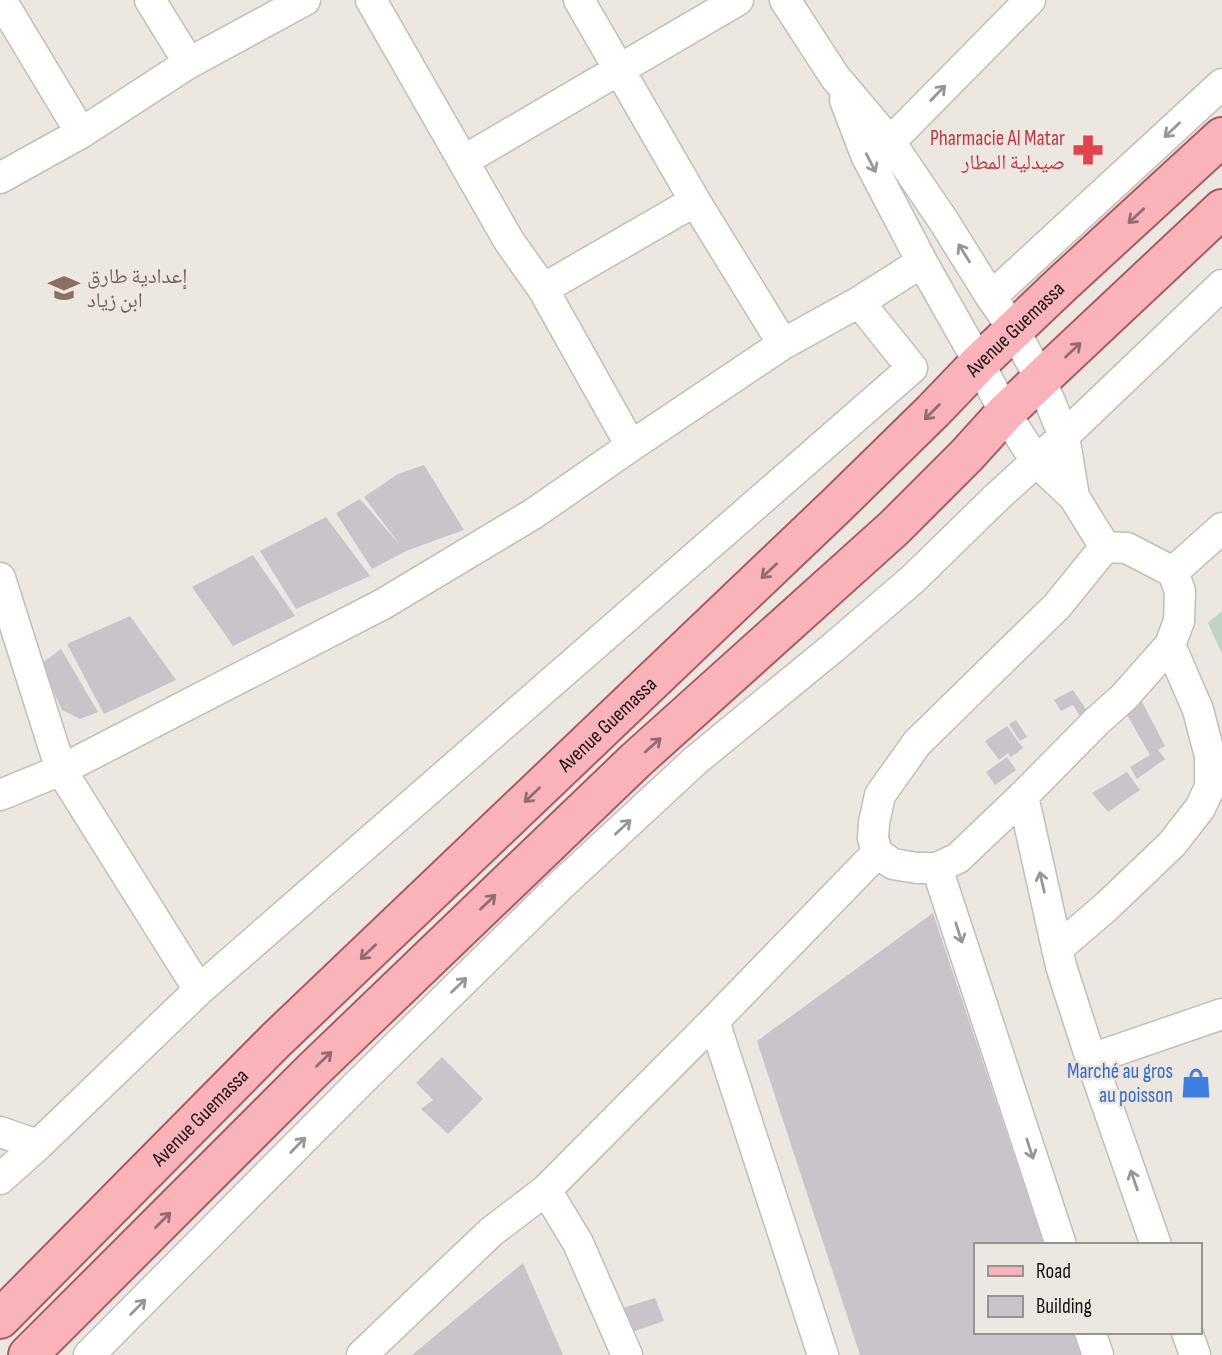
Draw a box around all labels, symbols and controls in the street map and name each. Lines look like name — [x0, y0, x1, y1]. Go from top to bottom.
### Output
one-way arrow — [929, 85, 946, 102]
one-way arrow — [1163, 122, 1181, 138]
place label: Pharmacie Al Matar صيدلية المطار — [930, 126, 1065, 175]
pharmacy icon: Pharmacie Al Matar صيدلية المطار — [1071, 133, 1105, 167]
one-way arrow — [864, 152, 878, 173]
one-way arrow — [1127, 208, 1145, 224]
one-way arrow — [956, 243, 970, 263]
place label: إعدادية طارق ابن زياد — [87, 264, 187, 313]
school or university icon: إعدادية طارق ابن زياد — [47, 271, 81, 305]
street label: Avenue Guemassa — [960, 276, 1069, 382]
one-way arrow — [1064, 341, 1081, 358]
one-way arrow — [923, 403, 940, 420]
one-way arrow — [760, 562, 777, 579]
street label: Avenue Guemassa — [552, 671, 662, 778]
one-way arrow — [644, 737, 662, 753]
one-way arrow — [524, 786, 541, 803]
one-way arrow — [614, 819, 631, 836]
one-way arrow — [1035, 871, 1049, 894]
one-way arrow — [479, 894, 496, 911]
one-way arrow — [953, 922, 966, 944]
one-way arrow — [360, 943, 377, 960]
one-way arrow — [450, 976, 467, 993]
one-way arrow — [315, 1051, 332, 1068]
place label: Marché au gros au poisson — [1067, 1059, 1173, 1108]
street label: Avenue Guemassa — [145, 1063, 253, 1172]
shop icon: Marché au gros au poisson — [1179, 1066, 1213, 1100]
one-way arrow — [289, 1137, 306, 1154]
one-way arrow — [1024, 1138, 1037, 1160]
one-way arrow — [1126, 1170, 1139, 1192]
one-way arrow — [154, 1212, 171, 1229]
legend — [974, 1243, 1201, 1334]
text: Road — [1036, 1259, 1071, 1284]
text: Building — [1036, 1294, 1092, 1319]
one-way arrow — [129, 1299, 146, 1316]

